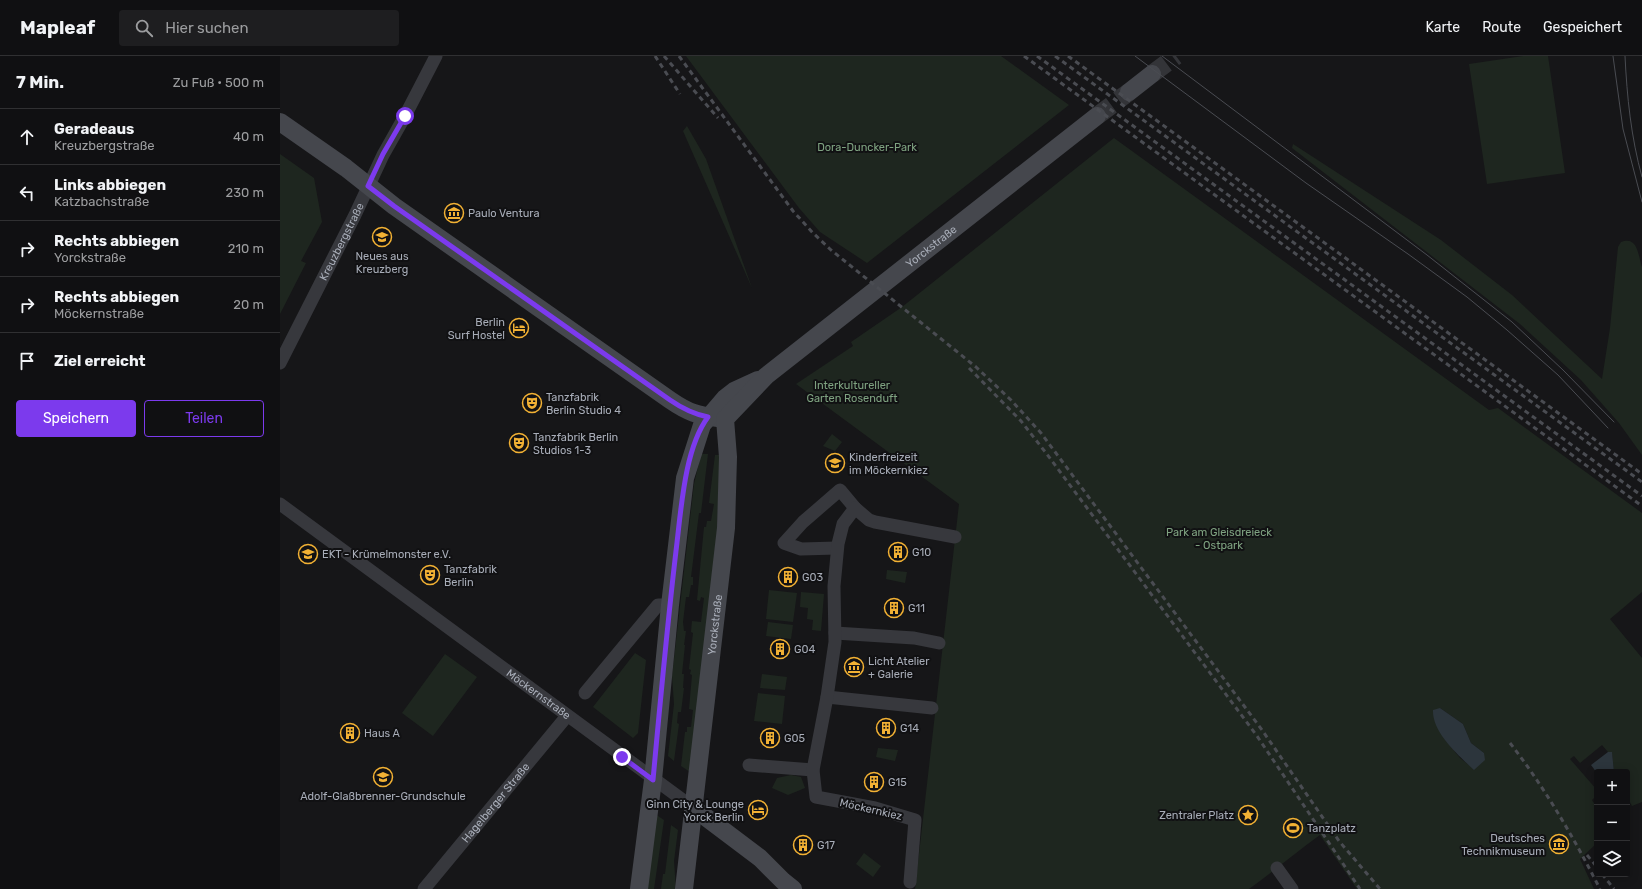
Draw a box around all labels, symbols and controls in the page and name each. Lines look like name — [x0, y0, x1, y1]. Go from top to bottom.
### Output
search box — [119, 10, 399, 46]
text: Mapleaf — [20, 16, 95, 39]
icon: search — [133, 17, 155, 39]
text: Hier suchen — [165, 19, 249, 37]
text: Karte — [1425, 19, 1460, 36]
text: Route — [1482, 19, 1521, 36]
text: Gespeichert — [1543, 19, 1622, 36]
text: 7 Min. — [16, 72, 64, 92]
text: Zu Fuß · 500 m — [173, 75, 264, 90]
route start — [396, 107, 414, 125]
text: Geradeaus — [54, 120, 134, 138]
icon: ahead — [16, 126, 38, 148]
text: 40 m — [233, 129, 264, 144]
text: Kreuzbergstraße — [54, 138, 155, 153]
park label: Dora-Duncker-Park — [817, 141, 917, 154]
text: Links abbiegen — [54, 176, 166, 194]
icon: left — [16, 182, 38, 204]
text: 230 m — [226, 185, 264, 200]
text: Katzbachstraße — [54, 194, 149, 209]
street label: Kreuzbergstraße — [317, 201, 367, 283]
museum icon: Paulo Ventura — [443, 202, 465, 224]
place label: Paulo Ventura — [468, 207, 540, 220]
street label: Yorckstraße — [903, 223, 959, 271]
school or university icon: Neues aus Kreuzberg — [371, 226, 393, 248]
text: Rechts abbiegen — [54, 232, 179, 250]
icon: right — [16, 238, 38, 260]
text: 210 m — [228, 241, 264, 256]
text: Yorckstraße — [54, 250, 126, 265]
place label: Neues aus Kreuzberg — [355, 250, 409, 276]
text: Rechts abbiegen — [54, 288, 179, 306]
icon: right — [16, 294, 38, 316]
text: 20 m — [233, 297, 264, 312]
text: Möckernstraße — [54, 306, 144, 321]
place label: Berlin Surf Hostel — [448, 316, 505, 342]
hotel icon: Berlin Surf Hostel — [508, 317, 530, 339]
icon: arrive — [16, 350, 38, 372]
text: Ziel erreicht — [54, 352, 146, 370]
park label: Interkultureller Garten Rosenduft — [806, 379, 898, 405]
place label: Tanzfabrik Berlin Studio 4 — [546, 391, 621, 417]
theatre icon: Tanzfabrik Berlin Studio 4 — [521, 392, 543, 414]
button: Speichern — [16, 400, 136, 437]
button: Teilen — [144, 400, 264, 437]
place label: Tanzfabrik Berlin Studios 1-3 — [533, 431, 618, 457]
theatre icon: Tanzfabrik Berlin Studios 1-3 — [508, 432, 530, 454]
place label: Kinderfreizeit im Möckernkiez — [849, 451, 928, 477]
school or university icon: Kinderfreizeit im Möckernkiez — [824, 452, 846, 474]
park label: Park am Gleisdreieck - Ostpark — [1166, 526, 1272, 552]
building icon: G10 — [887, 541, 909, 563]
school or university icon: EKT - Krümelmonster e.V. — [297, 543, 319, 565]
place label: G10 — [912, 546, 931, 559]
place label: EKT - Krümelmonster e.V. — [322, 548, 451, 561]
place label: Tanzfabrik Berlin — [444, 563, 497, 589]
theatre icon: Tanzfabrik Berlin — [419, 564, 441, 586]
building icon: G03 — [777, 566, 799, 588]
place label: G03 — [802, 571, 823, 584]
street label: Yorckstraße — [705, 594, 725, 656]
building icon: G11 — [883, 597, 905, 619]
place label: G11 — [908, 602, 925, 615]
building icon: G04 — [769, 638, 791, 660]
place label: G04 — [794, 643, 815, 656]
place label: Licht Atelier + Galerie — [868, 655, 930, 681]
museum icon: Licht Atelier + Galerie — [843, 656, 865, 678]
street label: Möckernstraße — [504, 667, 573, 722]
building icon: G14 — [875, 717, 897, 739]
building icon: Haus A — [339, 722, 361, 744]
place label: G14 — [900, 722, 919, 735]
place label: Haus A — [364, 727, 401, 740]
building icon: G05 — [759, 727, 781, 749]
place label: G05 — [784, 732, 805, 745]
route end — [613, 748, 631, 766]
street label: Hagelberger Straße — [459, 760, 532, 845]
school or university icon: Adolf-Glaßbrenner-Grundschule — [372, 766, 394, 788]
map controls — [1594, 769, 1630, 877]
button: + — [1594, 769, 1630, 805]
building icon: G15 — [863, 771, 885, 793]
place label: G15 — [888, 776, 907, 789]
place label: Adolf-Glaßbrenner-Grundschule — [300, 790, 466, 803]
street label: Möckernkiez — [838, 796, 904, 823]
place label: Ginn City & Lounge Yorck Berlin — [646, 798, 744, 824]
hotel icon: Ginn City & Lounge Yorck Berlin — [747, 799, 769, 821]
place icon: Zentraler Platz — [1237, 804, 1259, 826]
button: − — [1594, 805, 1630, 841]
place label: Zentraler Platz — [1159, 809, 1234, 822]
sports icon: Tanzplatz — [1282, 817, 1304, 839]
place label: Tanzplatz — [1307, 822, 1356, 835]
place label: Deutsches Technikmuseum — [1461, 832, 1545, 858]
museum icon: Deutsches Technikmuseum — [1548, 833, 1570, 855]
building icon: G17 — [792, 834, 814, 856]
place label: G17 — [817, 839, 835, 852]
button: layers — [1594, 841, 1630, 877]

